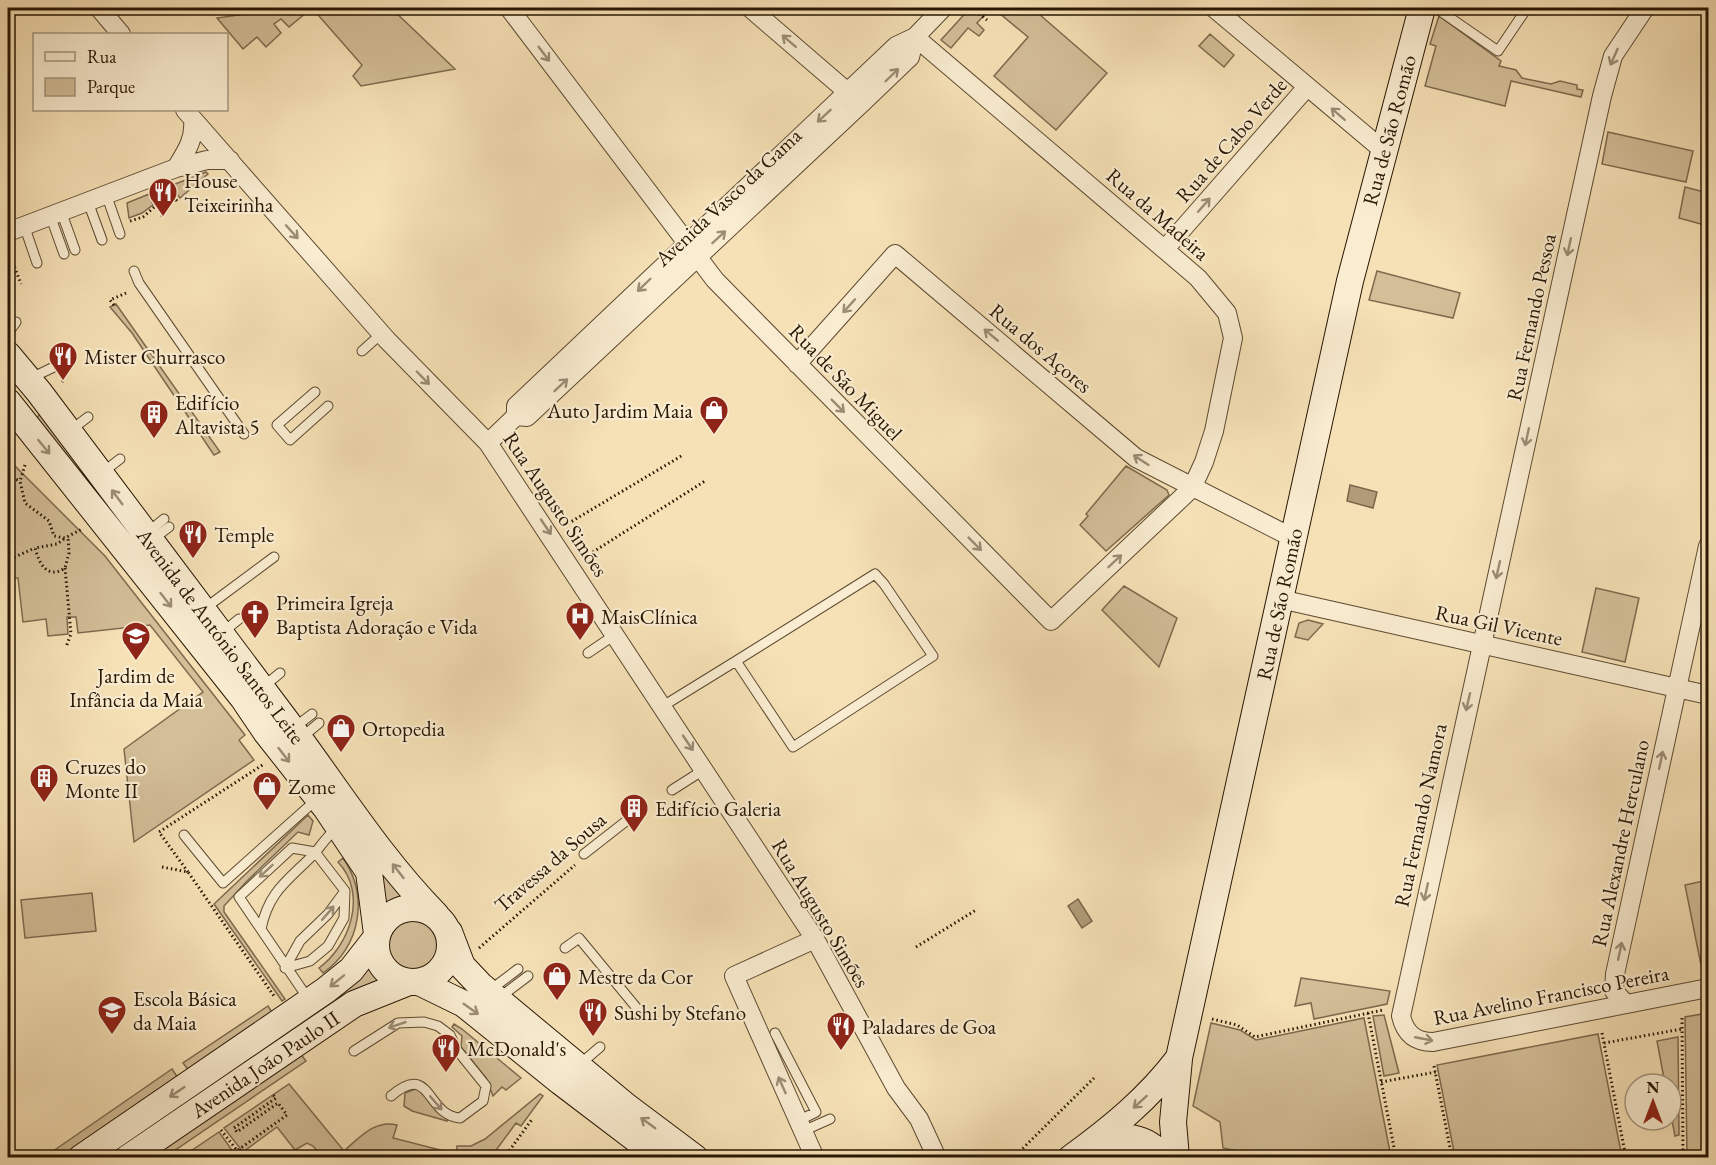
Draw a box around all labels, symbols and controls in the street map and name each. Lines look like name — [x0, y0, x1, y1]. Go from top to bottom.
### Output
legend — [33, 33, 228, 111]
one-way arrow — [781, 34, 796, 48]
text: Rua — [87, 45, 117, 68]
one-way arrow — [538, 46, 550, 62]
one-way arrow — [1608, 48, 1619, 66]
street label: Rua de São Romão — [1356, 52, 1422, 208]
one-way arrow — [884, 67, 899, 82]
street label: Rua de Cabo Verde — [1170, 72, 1292, 208]
text: Parque — [87, 75, 135, 98]
one-way arrow — [1330, 108, 1346, 121]
one-way arrow — [816, 109, 831, 123]
street label: Avenida Vasco da Gama — [648, 122, 807, 273]
street label: Rua da Madeira — [1101, 162, 1216, 267]
place label: House Teixeirinha — [184, 167, 274, 218]
restaurant icon: House Teixeirinha — [147, 176, 179, 218]
one-way arrow — [1197, 197, 1211, 212]
one-way arrow — [285, 225, 299, 240]
one-way arrow — [711, 230, 726, 244]
street label: Rua Fernando Pessoa — [1500, 230, 1562, 403]
one-way arrow — [1563, 236, 1574, 256]
one-way arrow — [637, 277, 652, 292]
street label: Rua dos Açores — [984, 297, 1098, 399]
one-way arrow — [842, 298, 856, 313]
street label: Rua de São Miguel — [784, 318, 908, 446]
one-way arrow — [983, 329, 999, 342]
restaurant icon: Mister Churrasco — [47, 340, 79, 382]
place label: Mister Churrasco — [84, 343, 225, 370]
one-way arrow — [415, 370, 430, 385]
one-way arrow — [554, 377, 569, 392]
place label: Edifício Altavista 5 — [174, 389, 260, 440]
shop icon: Auto Jardim Maia — [698, 394, 730, 436]
place label: Auto Jardim Maia — [546, 397, 694, 424]
building icon: Edifício Altavista 5 — [138, 398, 170, 440]
one-way arrow — [830, 398, 845, 413]
street label: Rua Augusto Simões — [498, 426, 615, 582]
one-way arrow — [1521, 427, 1532, 446]
one-way arrow — [38, 439, 51, 455]
one-way arrow — [1132, 454, 1149, 467]
one-way arrow — [111, 489, 124, 505]
restaurant icon: Temple — [177, 518, 209, 560]
one-way arrow — [540, 519, 552, 535]
place label: Temple — [214, 521, 274, 548]
street label: Avenida de António Santos Leite — [130, 522, 311, 749]
street label: Rua de São Romão — [1250, 525, 1308, 683]
one-way arrow — [967, 537, 982, 552]
one-way arrow — [1107, 555, 1122, 569]
one-way arrow — [1491, 560, 1503, 579]
place label: Primeira Igreja Baptista Adoração e Vida — [276, 589, 478, 640]
one-way arrow — [160, 591, 173, 607]
church icon: Primeira Igreja Baptista Adoração e Vida — [239, 598, 271, 640]
street label: Rua Gil Vicente — [1433, 598, 1565, 652]
hospital icon: MaisClínica — [564, 600, 596, 642]
place label: MaisClínica — [601, 603, 698, 630]
school or university icon: Jardim de Infância da Maia — [120, 620, 152, 662]
place label: Jardim de Infância da Maia — [69, 662, 203, 713]
one-way arrow — [1462, 692, 1474, 711]
shop icon: Ortopedia — [325, 712, 357, 754]
place label: Ortopedia — [362, 715, 446, 742]
street label: Rua Fernando Namora — [1387, 720, 1453, 909]
one-way arrow — [682, 734, 694, 751]
street label: Rua Alexandre Herculano — [1585, 737, 1655, 949]
one-way arrow — [277, 747, 290, 763]
one-way arrow — [1656, 751, 1667, 770]
place label: Cruzes do Monte II — [65, 753, 146, 804]
building icon: Cruzes do Monte II — [28, 762, 60, 804]
shop icon: Zome — [251, 770, 283, 812]
place label: Zome — [288, 773, 336, 800]
building icon: Edifício Galeria — [618, 792, 650, 834]
place label: Edifício Galeria — [655, 795, 782, 822]
street label: Travessa da Sousa — [488, 806, 612, 918]
street label: Rua Augusto Simões — [766, 834, 876, 993]
one-way arrow — [391, 863, 404, 879]
one-way arrow — [259, 864, 274, 878]
one-way arrow — [1420, 882, 1432, 901]
one-way arrow — [321, 906, 335, 921]
one-way arrow — [1614, 941, 1626, 960]
street label: Rua Avelino Francisco Pereira — [1431, 959, 1672, 1031]
shop icon: Mestre da Cor — [541, 960, 573, 1002]
place label: Mestre da Cor — [578, 963, 693, 990]
one-way arrow — [329, 975, 345, 988]
place label: Escola Básica da Maia — [133, 985, 237, 1036]
school or university icon: Escola Básica da Maia — [96, 994, 128, 1036]
restaurant icon: Sushi by Stefano — [577, 996, 609, 1038]
place label: Sushi by Stefano — [614, 999, 746, 1026]
one-way arrow — [462, 1003, 478, 1015]
street label: Avenida João Paulo II — [185, 1004, 344, 1124]
restaurant icon: Paladares de Goa — [825, 1010, 857, 1052]
place label: Paladares de Goa — [862, 1013, 997, 1040]
one-way arrow — [387, 1020, 406, 1031]
restaurant icon: McDonald's — [430, 1032, 462, 1074]
one-way arrow — [1414, 1034, 1434, 1045]
place label: McDonald's — [467, 1035, 567, 1062]
north arrow — [1623, 1072, 1683, 1132]
one-way arrow — [776, 1076, 787, 1094]
text: N — [1647, 1077, 1660, 1098]
one-way arrow — [169, 1086, 185, 1098]
one-way arrow — [429, 1095, 443, 1110]
one-way arrow — [1133, 1095, 1148, 1109]
one-way arrow — [641, 1117, 657, 1129]

